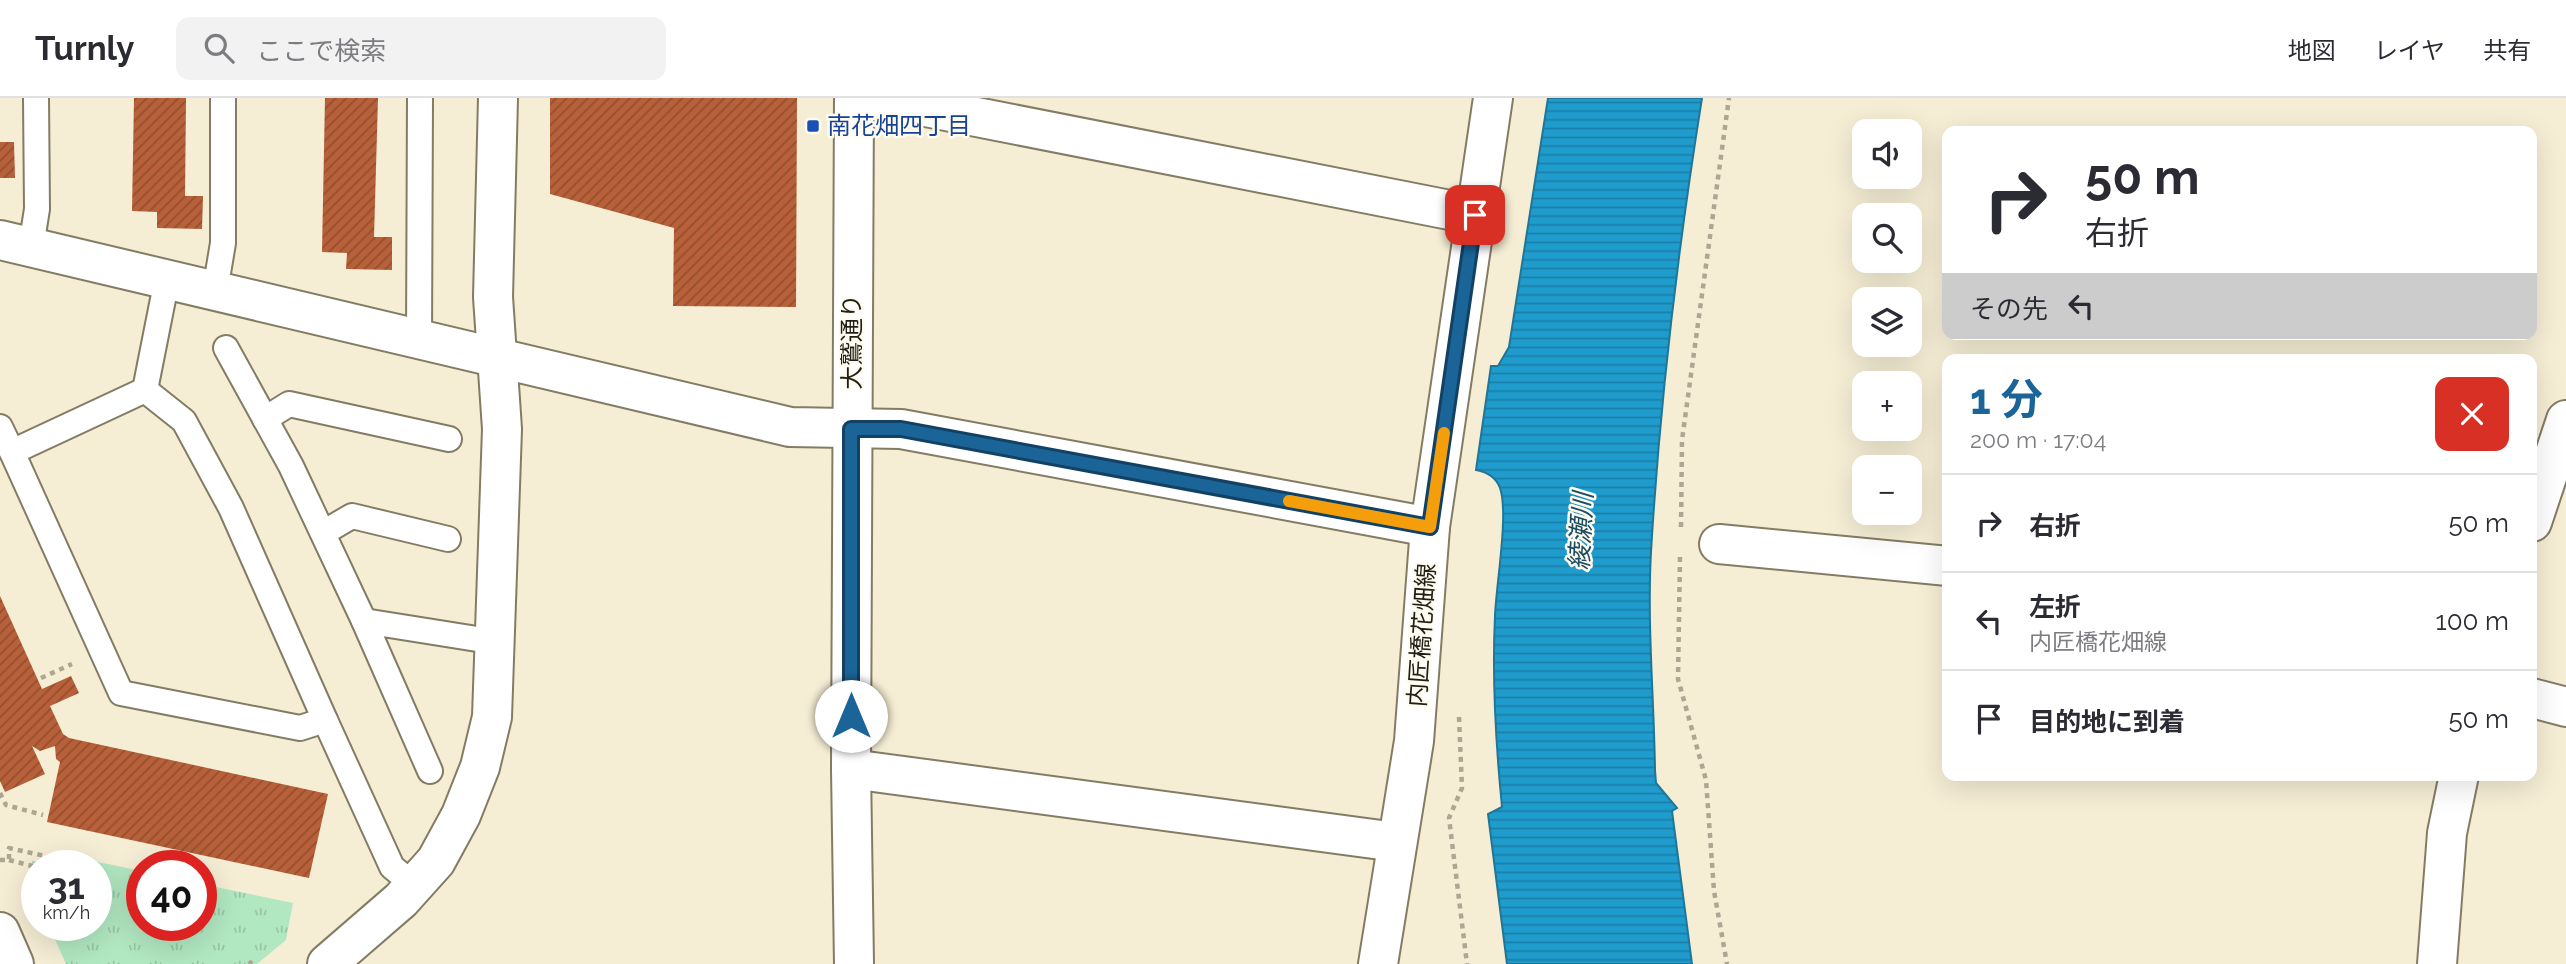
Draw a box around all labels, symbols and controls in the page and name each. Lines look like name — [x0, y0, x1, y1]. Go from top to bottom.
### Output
search box — [176, 17, 666, 80]
text: Turnly — [35, 29, 134, 68]
icon: search — [200, 29, 238, 67]
text: ここで検索 — [256, 36, 386, 66]
text: 地図 — [2288, 36, 2336, 65]
text: レイヤ — [2374, 36, 2445, 65]
text: 共有 — [2483, 36, 2531, 65]
place label: 南花畑四丁目 — [827, 111, 971, 140]
marker: 南花畑四丁目 — [805, 118, 821, 134]
map controls — [1852, 119, 1922, 525]
button: sound — [1852, 119, 1922, 189]
text: 50 m — [2085, 148, 2200, 205]
icon: right — [1970, 154, 2061, 245]
pin — [1445, 185, 1505, 245]
icon: arrive — [1456, 196, 1494, 234]
button: search — [1852, 203, 1922, 273]
text: 右折 — [2085, 214, 2149, 251]
button: layers — [1852, 287, 1922, 357]
icon: left — [2062, 287, 2100, 325]
street label: 大鷲通り — [837, 294, 866, 390]
text: その先 — [1970, 294, 2048, 324]
button: + — [1852, 371, 1922, 441]
text: 1 分 — [1970, 375, 2043, 424]
button: close — [2435, 377, 2509, 451]
text: 200 m · 17:04 — [1970, 426, 2106, 453]
button: − — [1852, 455, 1922, 525]
water label: 綾瀬川 — [1564, 488, 1598, 571]
icon: right — [1970, 504, 2008, 542]
text: 50 m — [2448, 508, 2509, 538]
text: 右折 — [2029, 511, 2081, 541]
street label: 内匠橋花畑線 — [1402, 562, 1441, 708]
text: 左折 — [2029, 592, 2081, 622]
icon: left — [1970, 602, 2008, 640]
text: 100 m — [2436, 606, 2509, 636]
text: 内匠橋花畑線 — [2029, 628, 2167, 655]
position arrow — [814, 679, 888, 753]
icon: arrive — [1970, 700, 2008, 738]
text: 50 m — [2448, 704, 2509, 734]
text: 目的地に到着 — [2029, 707, 2185, 737]
speed limit sign: 40 — [126, 850, 217, 941]
text: 31 — [48, 866, 85, 907]
text: km/h — [43, 902, 90, 923]

